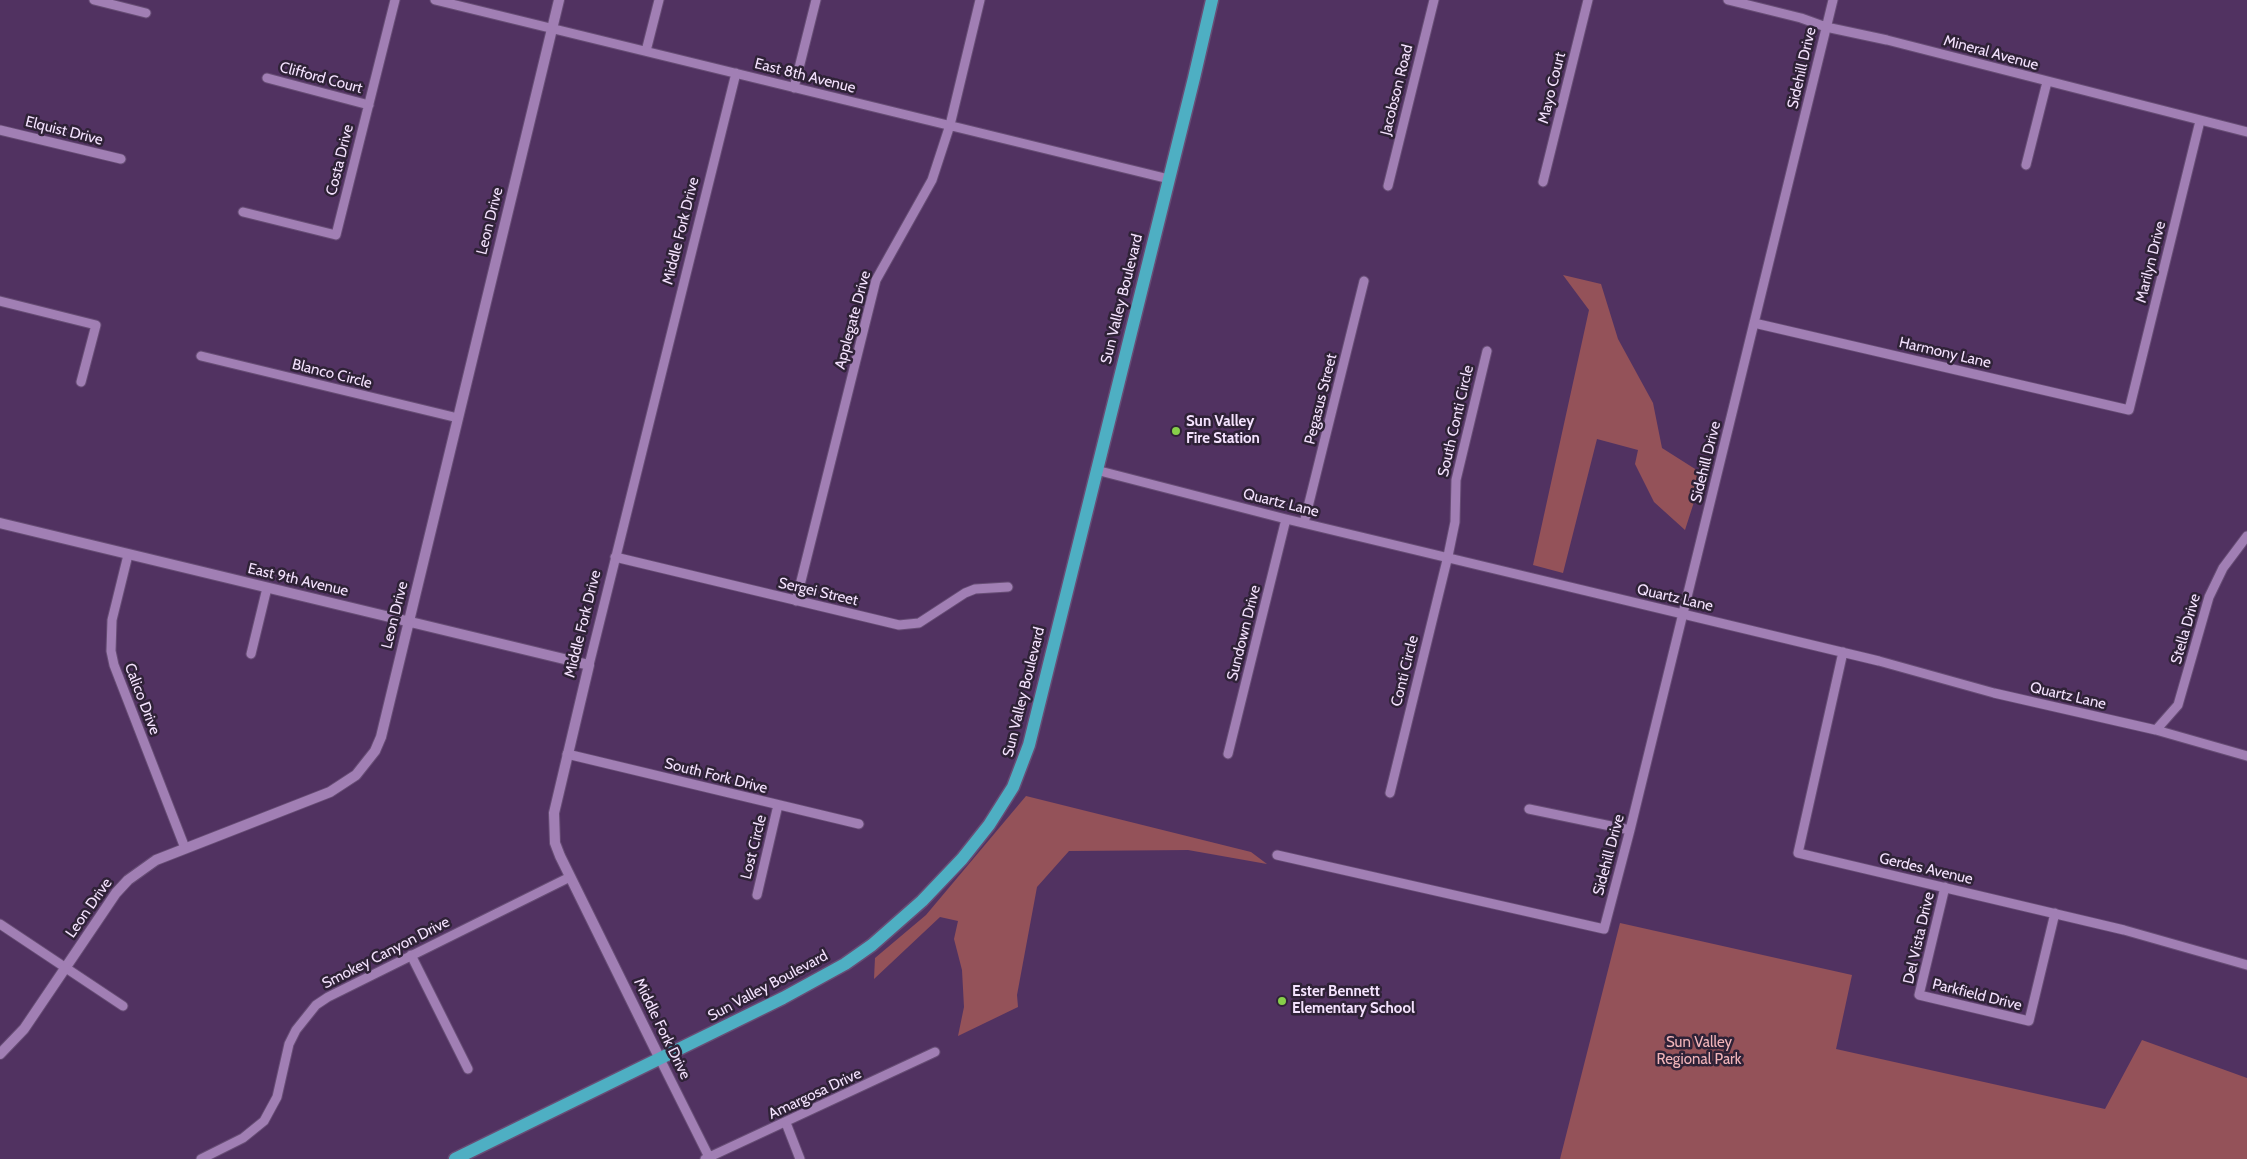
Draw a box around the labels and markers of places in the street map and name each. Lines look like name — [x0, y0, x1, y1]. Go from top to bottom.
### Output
place label: Sun Valley Fire Station — [1186, 413, 1260, 448]
marker: Sun Valley Fire Station — [1170, 425, 1182, 437]
place label: Ester Bennett Elementary School — [1292, 983, 1415, 1018]
marker: Ester Bennett Elementary School — [1276, 995, 1288, 1007]

